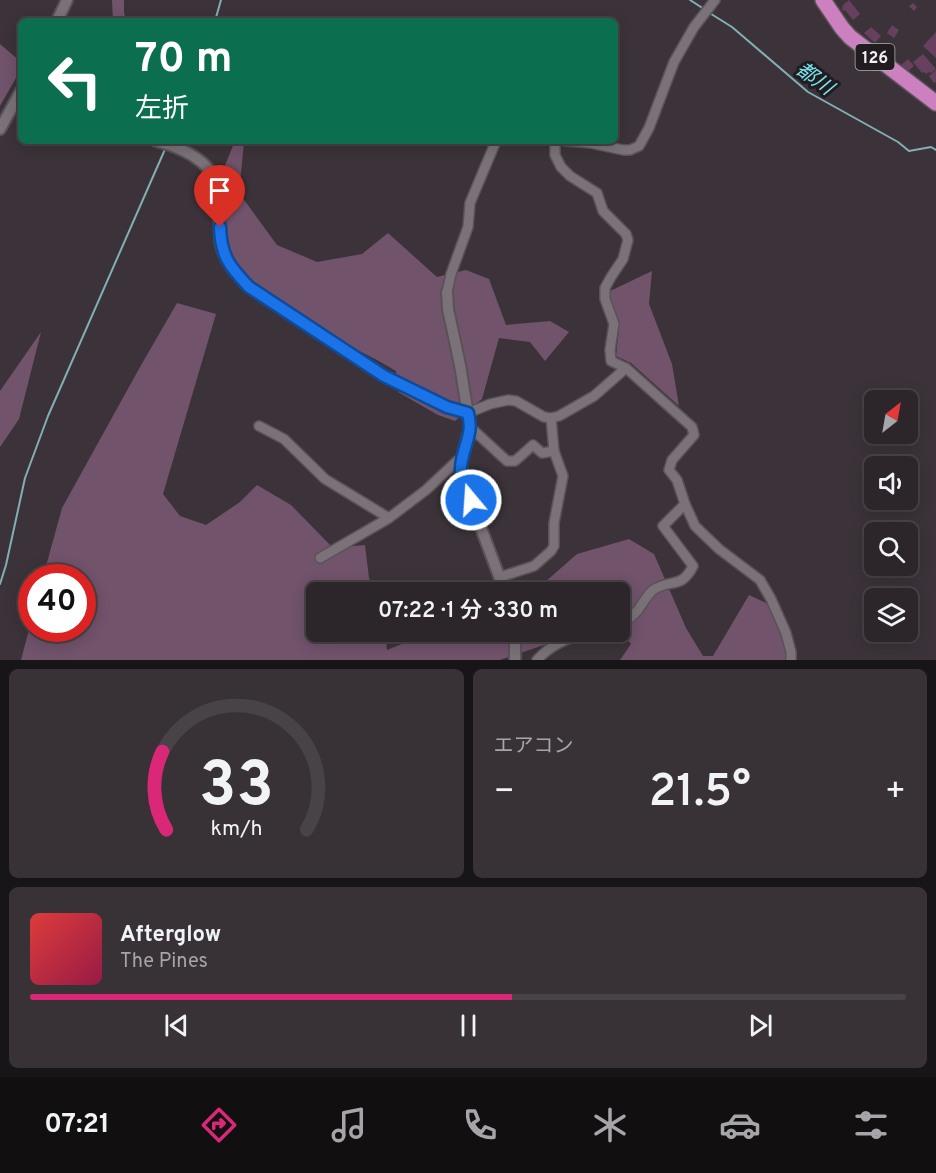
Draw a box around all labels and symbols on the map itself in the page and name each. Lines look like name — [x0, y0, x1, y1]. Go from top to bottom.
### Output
road number: 126 — [856, 44, 894, 70]
water label: 都川 — [790, 57, 839, 103]
pin — [194, 165, 245, 227]
north arrow — [864, 390, 918, 444]
position arrow — [439, 468, 503, 532]
speed limit sign: 40 — [18, 564, 96, 642]

